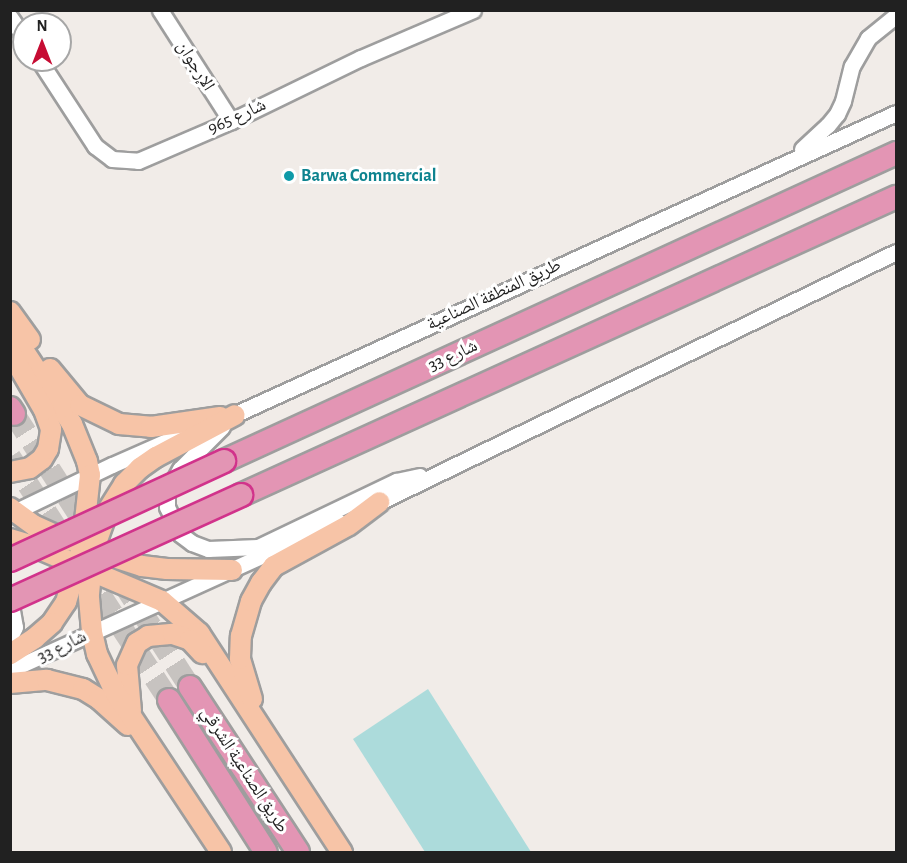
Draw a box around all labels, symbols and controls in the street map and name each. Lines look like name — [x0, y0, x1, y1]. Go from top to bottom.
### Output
north arrow — [12, 12, 72, 72]
text: N — [36, 18, 48, 34]
street label: الإرجوان — [171, 37, 219, 95]
street label: شارع 965 — [205, 94, 269, 140]
place label: Barwa Commercial — [301, 165, 437, 187]
marker: Barwa Commercial — [282, 169, 296, 183]
street label: طريق المنطقة الصناعية — [423, 254, 565, 336]
street label: شارع 33 — [425, 335, 481, 377]
street label: شارع 33 — [34, 626, 90, 668]
street label: طريق الصناعية الشرقي — [195, 703, 293, 837]

